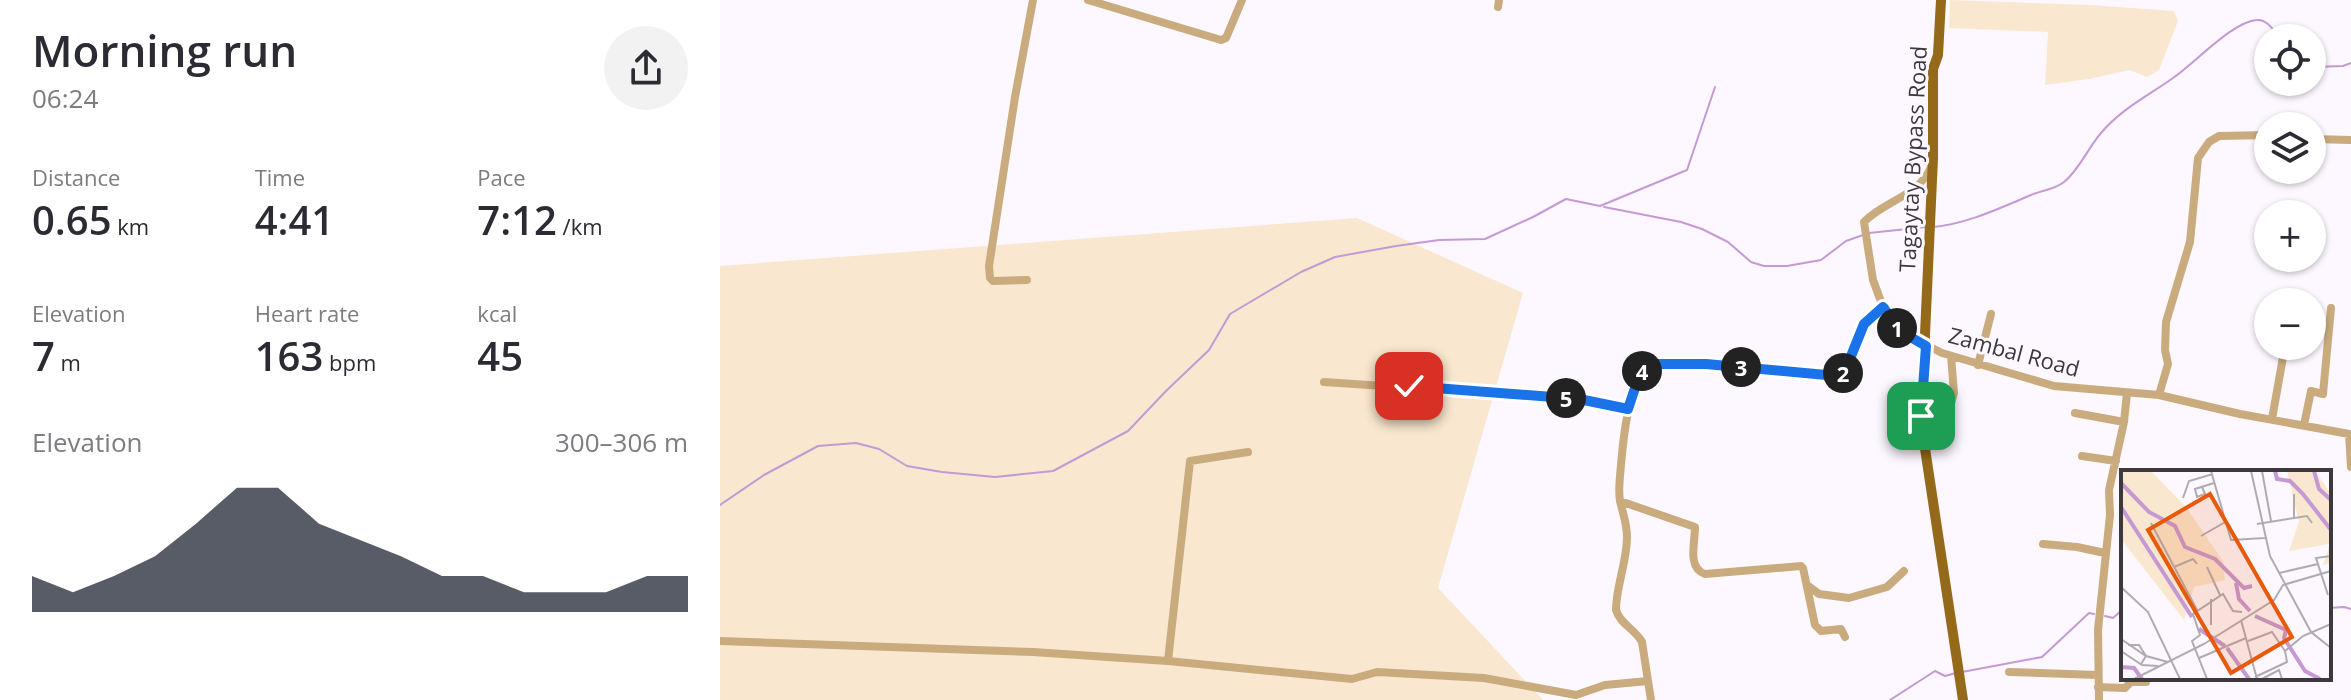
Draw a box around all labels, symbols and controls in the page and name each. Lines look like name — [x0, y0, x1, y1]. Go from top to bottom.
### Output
text: Morning run — [32, 20, 297, 80]
map controls — [2254, 24, 2326, 360]
button: locate — [2254, 24, 2326, 96]
button: share — [604, 26, 688, 110]
street label: Tagaytay Bypass Road — [1891, 45, 1933, 273]
text: 06:24 — [32, 80, 98, 116]
button: layers — [2254, 112, 2326, 184]
text: Distance — [32, 162, 120, 192]
text: Time — [255, 162, 305, 192]
text: Pace — [477, 162, 526, 192]
text: 0.65 — [32, 192, 112, 247]
text: 4:41 — [255, 192, 334, 247]
text: 7:12 — [477, 192, 557, 247]
button: + — [2254, 200, 2326, 272]
text: km — [112, 211, 149, 241]
text: /km — [557, 211, 603, 241]
button: − — [2254, 288, 2326, 360]
text: Elevation — [32, 298, 125, 328]
text: Heart rate — [255, 298, 359, 328]
text: kcal — [477, 298, 517, 328]
pin: 1 — [1877, 308, 1917, 348]
text: 1 — [1891, 313, 1903, 343]
street label: Zambal Road — [1945, 319, 2083, 383]
text: 7 — [32, 328, 55, 383]
text: 163 — [255, 328, 323, 383]
text: 45 — [477, 328, 523, 383]
text: m — [55, 347, 81, 377]
text: bpm — [323, 347, 376, 377]
pin: 3 — [1721, 347, 1761, 387]
pin: 4 — [1622, 351, 1662, 391]
pin — [1375, 352, 1443, 420]
text: 3 — [1735, 352, 1747, 382]
pin: 2 — [1823, 353, 1863, 393]
text: 4 — [1636, 356, 1648, 386]
text: 2 — [1837, 358, 1849, 388]
icon: check — [1387, 364, 1431, 408]
pin: 5 — [1546, 378, 1586, 418]
pin — [1887, 382, 1955, 450]
text: 5 — [1560, 383, 1572, 413]
icon: arrive — [1899, 394, 1943, 438]
text: Elevation — [32, 424, 142, 460]
text: 300–306 m — [555, 424, 688, 460]
inset map — [2121, 470, 2331, 680]

